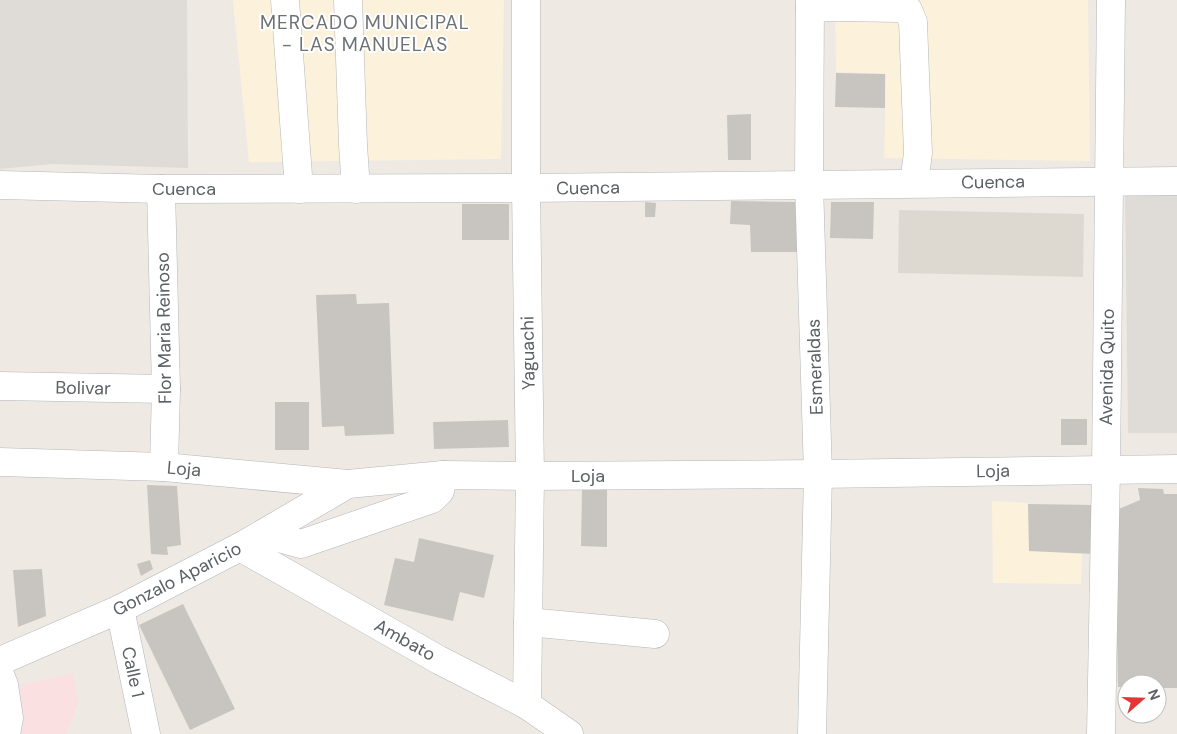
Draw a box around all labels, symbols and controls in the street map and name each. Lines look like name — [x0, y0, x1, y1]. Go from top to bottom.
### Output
district label: MERCADO MUNICIPAL - LAS MANUELAS — [260, 10, 470, 57]
street label: Cuenca — [961, 169, 1025, 195]
street label: Cuenca — [556, 175, 620, 201]
street label: Cuenca — [152, 177, 216, 201]
street label: Flor Maria Reinoso — [151, 252, 177, 404]
street label: Avenida Quito — [1094, 308, 1120, 426]
street label: Yaguachi — [515, 316, 541, 390]
street label: Esmeraldas — [801, 319, 829, 415]
street label: Bolivar — [55, 376, 111, 400]
street label: Loja — [166, 456, 202, 482]
street label: Loja — [976, 459, 1010, 483]
street label: Loja — [571, 464, 605, 488]
street label: Gonzalo Aparicio — [109, 536, 245, 622]
street label: Ambato — [370, 613, 440, 667]
street label: Calle 1 — [116, 644, 150, 700]
north arrow — [1117, 674, 1167, 724]
text: N — [1144, 687, 1164, 702]

